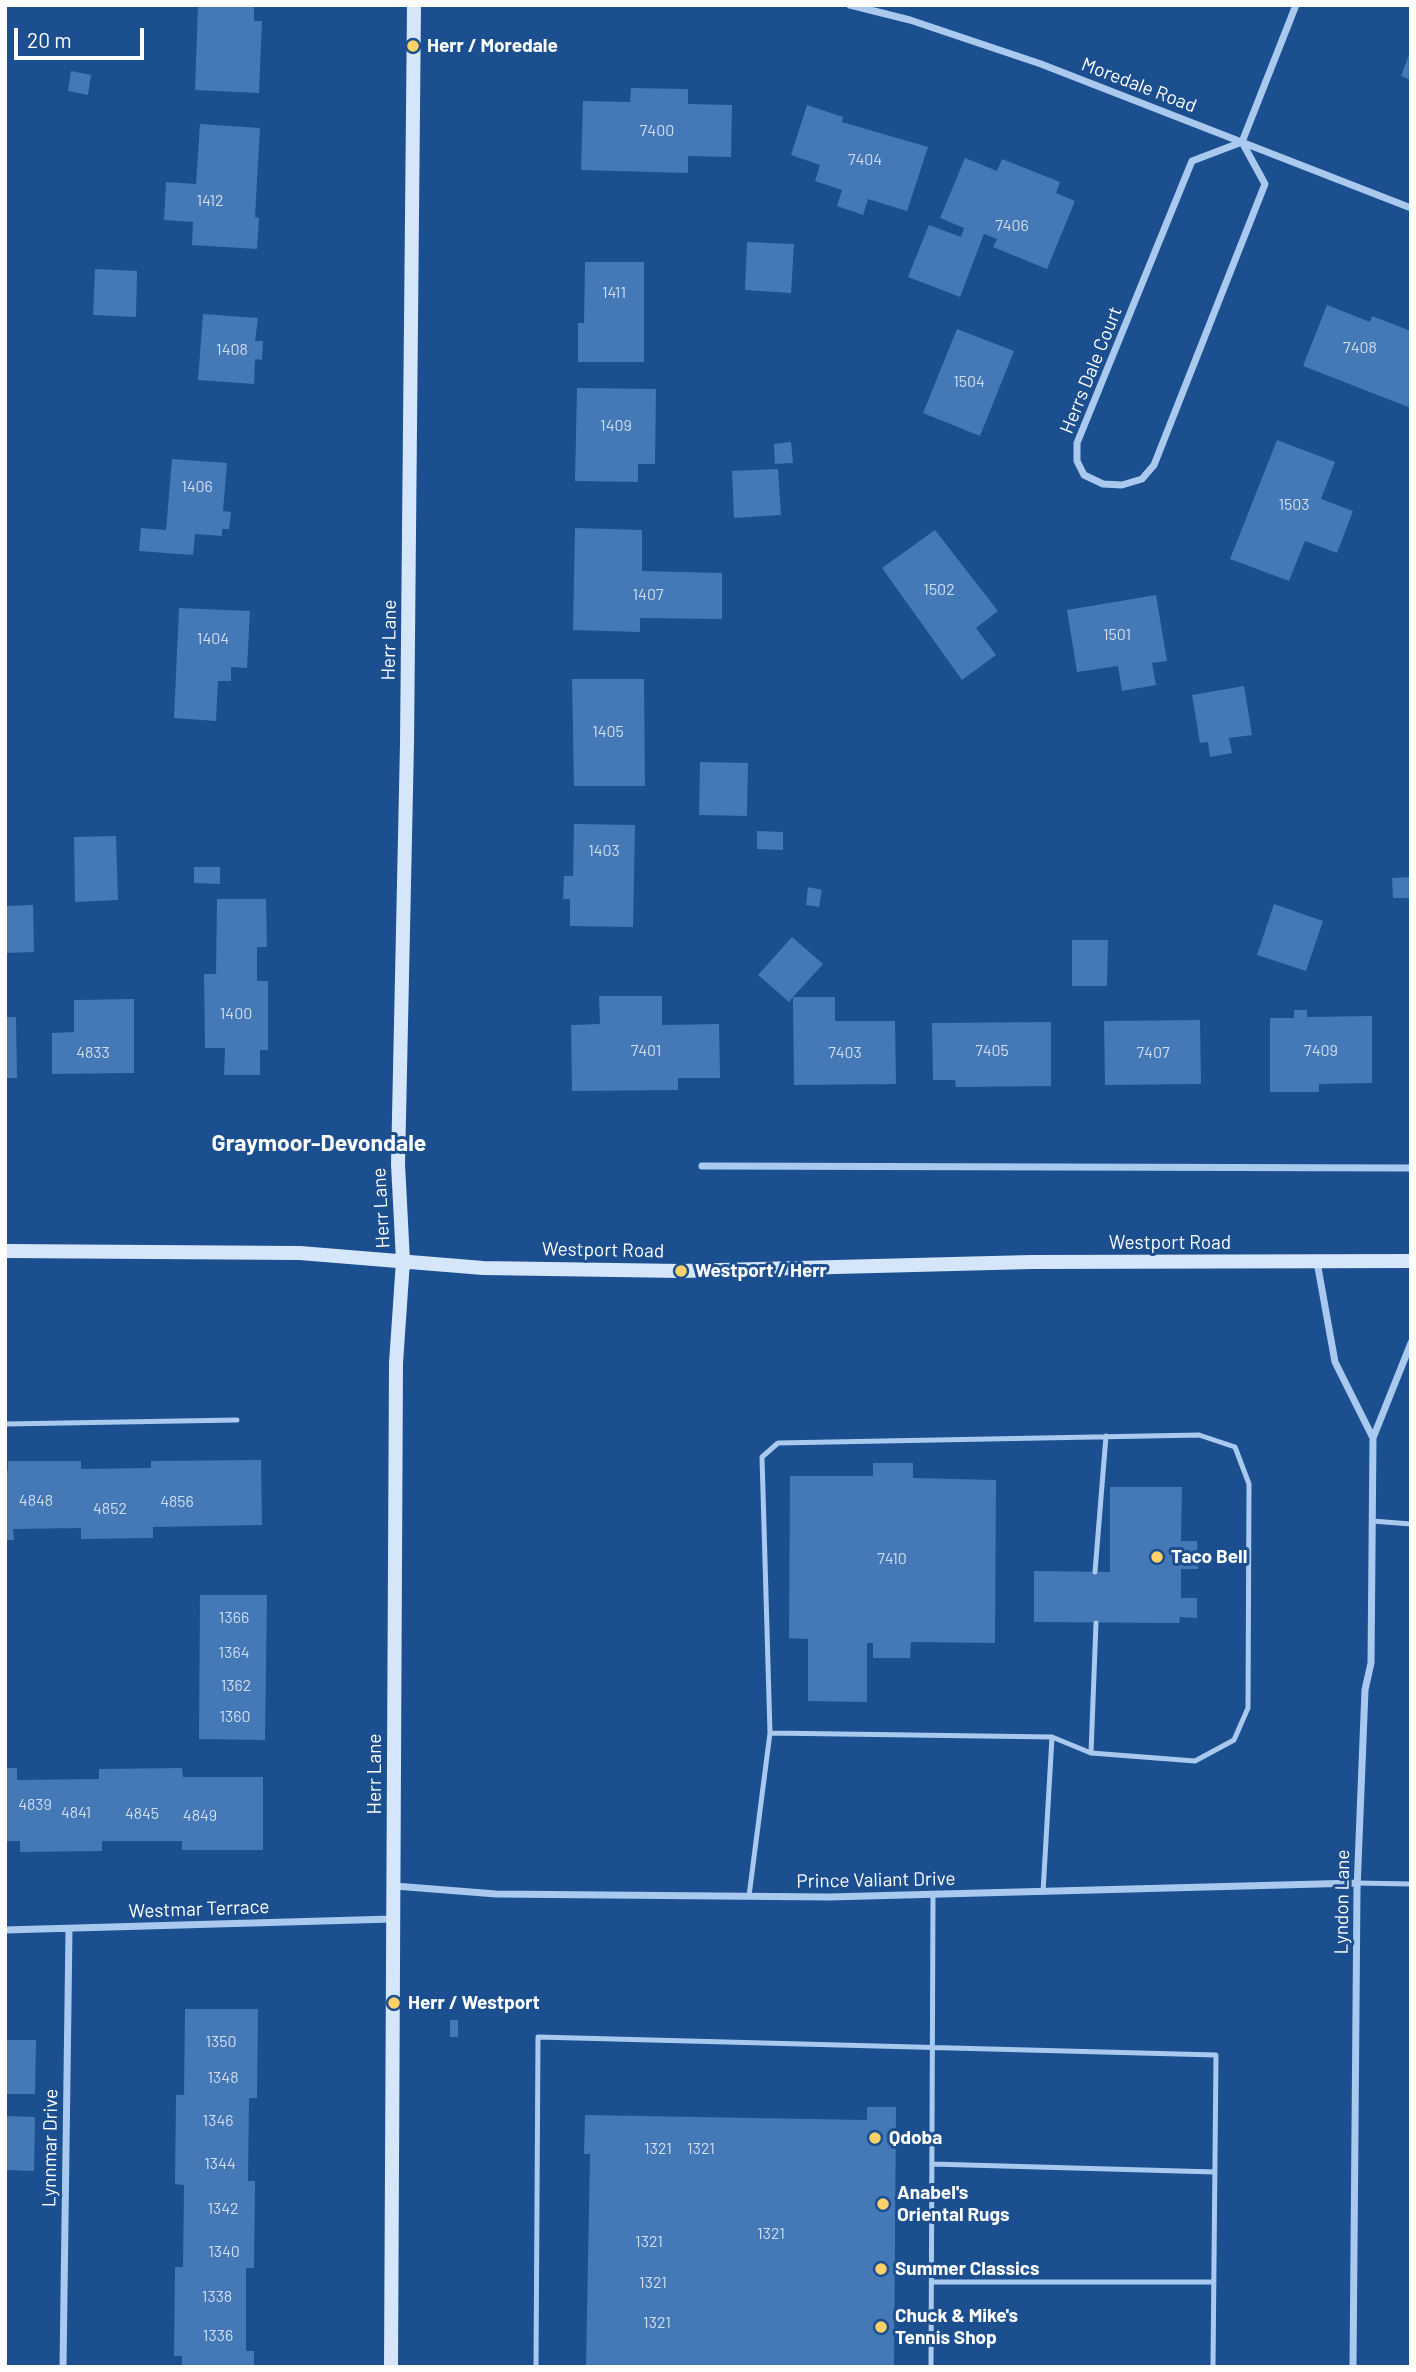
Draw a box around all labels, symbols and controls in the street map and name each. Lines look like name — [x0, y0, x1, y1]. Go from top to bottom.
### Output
scale bar — [18, 14, 147, 58]
text: 20 m — [27, 27, 72, 52]
place label: Herr / Moredale — [427, 35, 558, 57]
marker: Herr / Moredale — [405, 38, 421, 54]
street label: Moredale Road — [1078, 53, 1200, 117]
house number: 7400 — [640, 121, 674, 141]
house number: 7404 — [848, 150, 882, 170]
house number: 1412 — [196, 191, 224, 211]
house number: 7406 — [995, 216, 1029, 236]
house number: 1411 — [602, 283, 626, 303]
street label: Herrs Dale Court — [1055, 303, 1127, 437]
house number: 7408 — [1343, 338, 1377, 358]
house number: 1408 — [216, 340, 248, 360]
house number: 1504 — [953, 372, 985, 392]
house number: 1409 — [600, 416, 632, 436]
house number: 1406 — [181, 477, 213, 497]
house number: 1503 — [1278, 495, 1310, 515]
house number: 1502 — [923, 580, 955, 600]
house number: 1407 — [632, 585, 664, 605]
street label: Herr Lane — [377, 599, 401, 681]
house number: 1501 — [1103, 625, 1131, 645]
house number: 1404 — [197, 629, 229, 649]
house number: 1405 — [592, 722, 624, 742]
house number: 1403 — [588, 841, 620, 861]
house number: 1400 — [220, 1004, 252, 1024]
house number: 7401 — [631, 1041, 661, 1061]
house number: 7405 — [975, 1041, 1009, 1061]
house number: 7409 — [1304, 1041, 1338, 1061]
house number: 4833 — [76, 1043, 110, 1063]
house number: 7403 — [828, 1043, 862, 1063]
house number: 7407 — [1137, 1043, 1169, 1063]
district label: Graymoor-Devondale — [212, 1129, 426, 1157]
street label: Herr Lane — [367, 1167, 395, 1249]
street label: Westport Road — [1109, 1232, 1231, 1254]
street label: Westport Road — [542, 1238, 664, 1262]
place label: Westport / Herr — [695, 1260, 827, 1282]
marker: Westport / Herr — [673, 1263, 689, 1279]
house number: 4848 — [19, 1491, 53, 1511]
house number: 4856 — [160, 1492, 194, 1512]
house number: 4852 — [93, 1499, 127, 1519]
place label: Taco Bell — [1171, 1546, 1247, 1568]
house number: 7410 — [877, 1549, 907, 1569]
marker: Taco Bell — [1149, 1549, 1165, 1565]
house number: 1366 — [219, 1608, 249, 1628]
house number: 1364 — [219, 1643, 249, 1663]
house number: 1362 — [221, 1676, 251, 1696]
house number: 1360 — [219, 1707, 251, 1727]
street label: Herr Lane — [364, 1734, 386, 1814]
house number: 4839 — [18, 1795, 52, 1815]
house number: 4841 — [61, 1803, 91, 1823]
house number: 4845 — [125, 1804, 159, 1824]
house number: 4849 — [183, 1806, 217, 1826]
street label: Lyndon Lane — [1330, 1849, 1354, 1955]
street label: Prince Valiant Drive — [796, 1867, 956, 1893]
street label: Westmar Terrace — [128, 1895, 270, 1923]
place label: Herr / Westport — [408, 1992, 540, 2014]
marker: Herr / Westport — [386, 1995, 402, 2011]
house number: 1350 — [205, 2032, 237, 2052]
house number: 1348 — [208, 2068, 238, 2088]
street label: Lynnmar Drive — [38, 2089, 62, 2207]
house number: 1346 — [203, 2111, 233, 2131]
place label: Qdoba — [889, 2127, 942, 2149]
marker: Qdoba — [867, 2130, 883, 2146]
house number: 1321 — [644, 2139, 672, 2159]
house number: 1321 — [687, 2139, 715, 2159]
house number: 1344 — [204, 2154, 236, 2174]
place label: Anabel's Oriental Rugs — [897, 2182, 1009, 2226]
marker: Anabel's Oriental Rugs — [875, 2196, 891, 2212]
house number: 1342 — [207, 2199, 239, 2219]
house number: 1321 — [757, 2224, 785, 2244]
house number: 1321 — [635, 2232, 663, 2252]
house number: 1340 — [208, 2242, 240, 2262]
place label: Summer Classics — [895, 2258, 1040, 2280]
marker: Summer Classics — [873, 2261, 889, 2277]
house number: 1321 — [639, 2273, 667, 2293]
house number: 1338 — [202, 2287, 232, 2307]
place label: Chuck & Mike's Tennis Shop — [895, 2305, 1018, 2349]
house number: 1321 — [643, 2313, 671, 2333]
marker: Chuck & Mike's Tennis Shop — [873, 2319, 889, 2335]
house number: 1336 — [203, 2326, 233, 2346]

